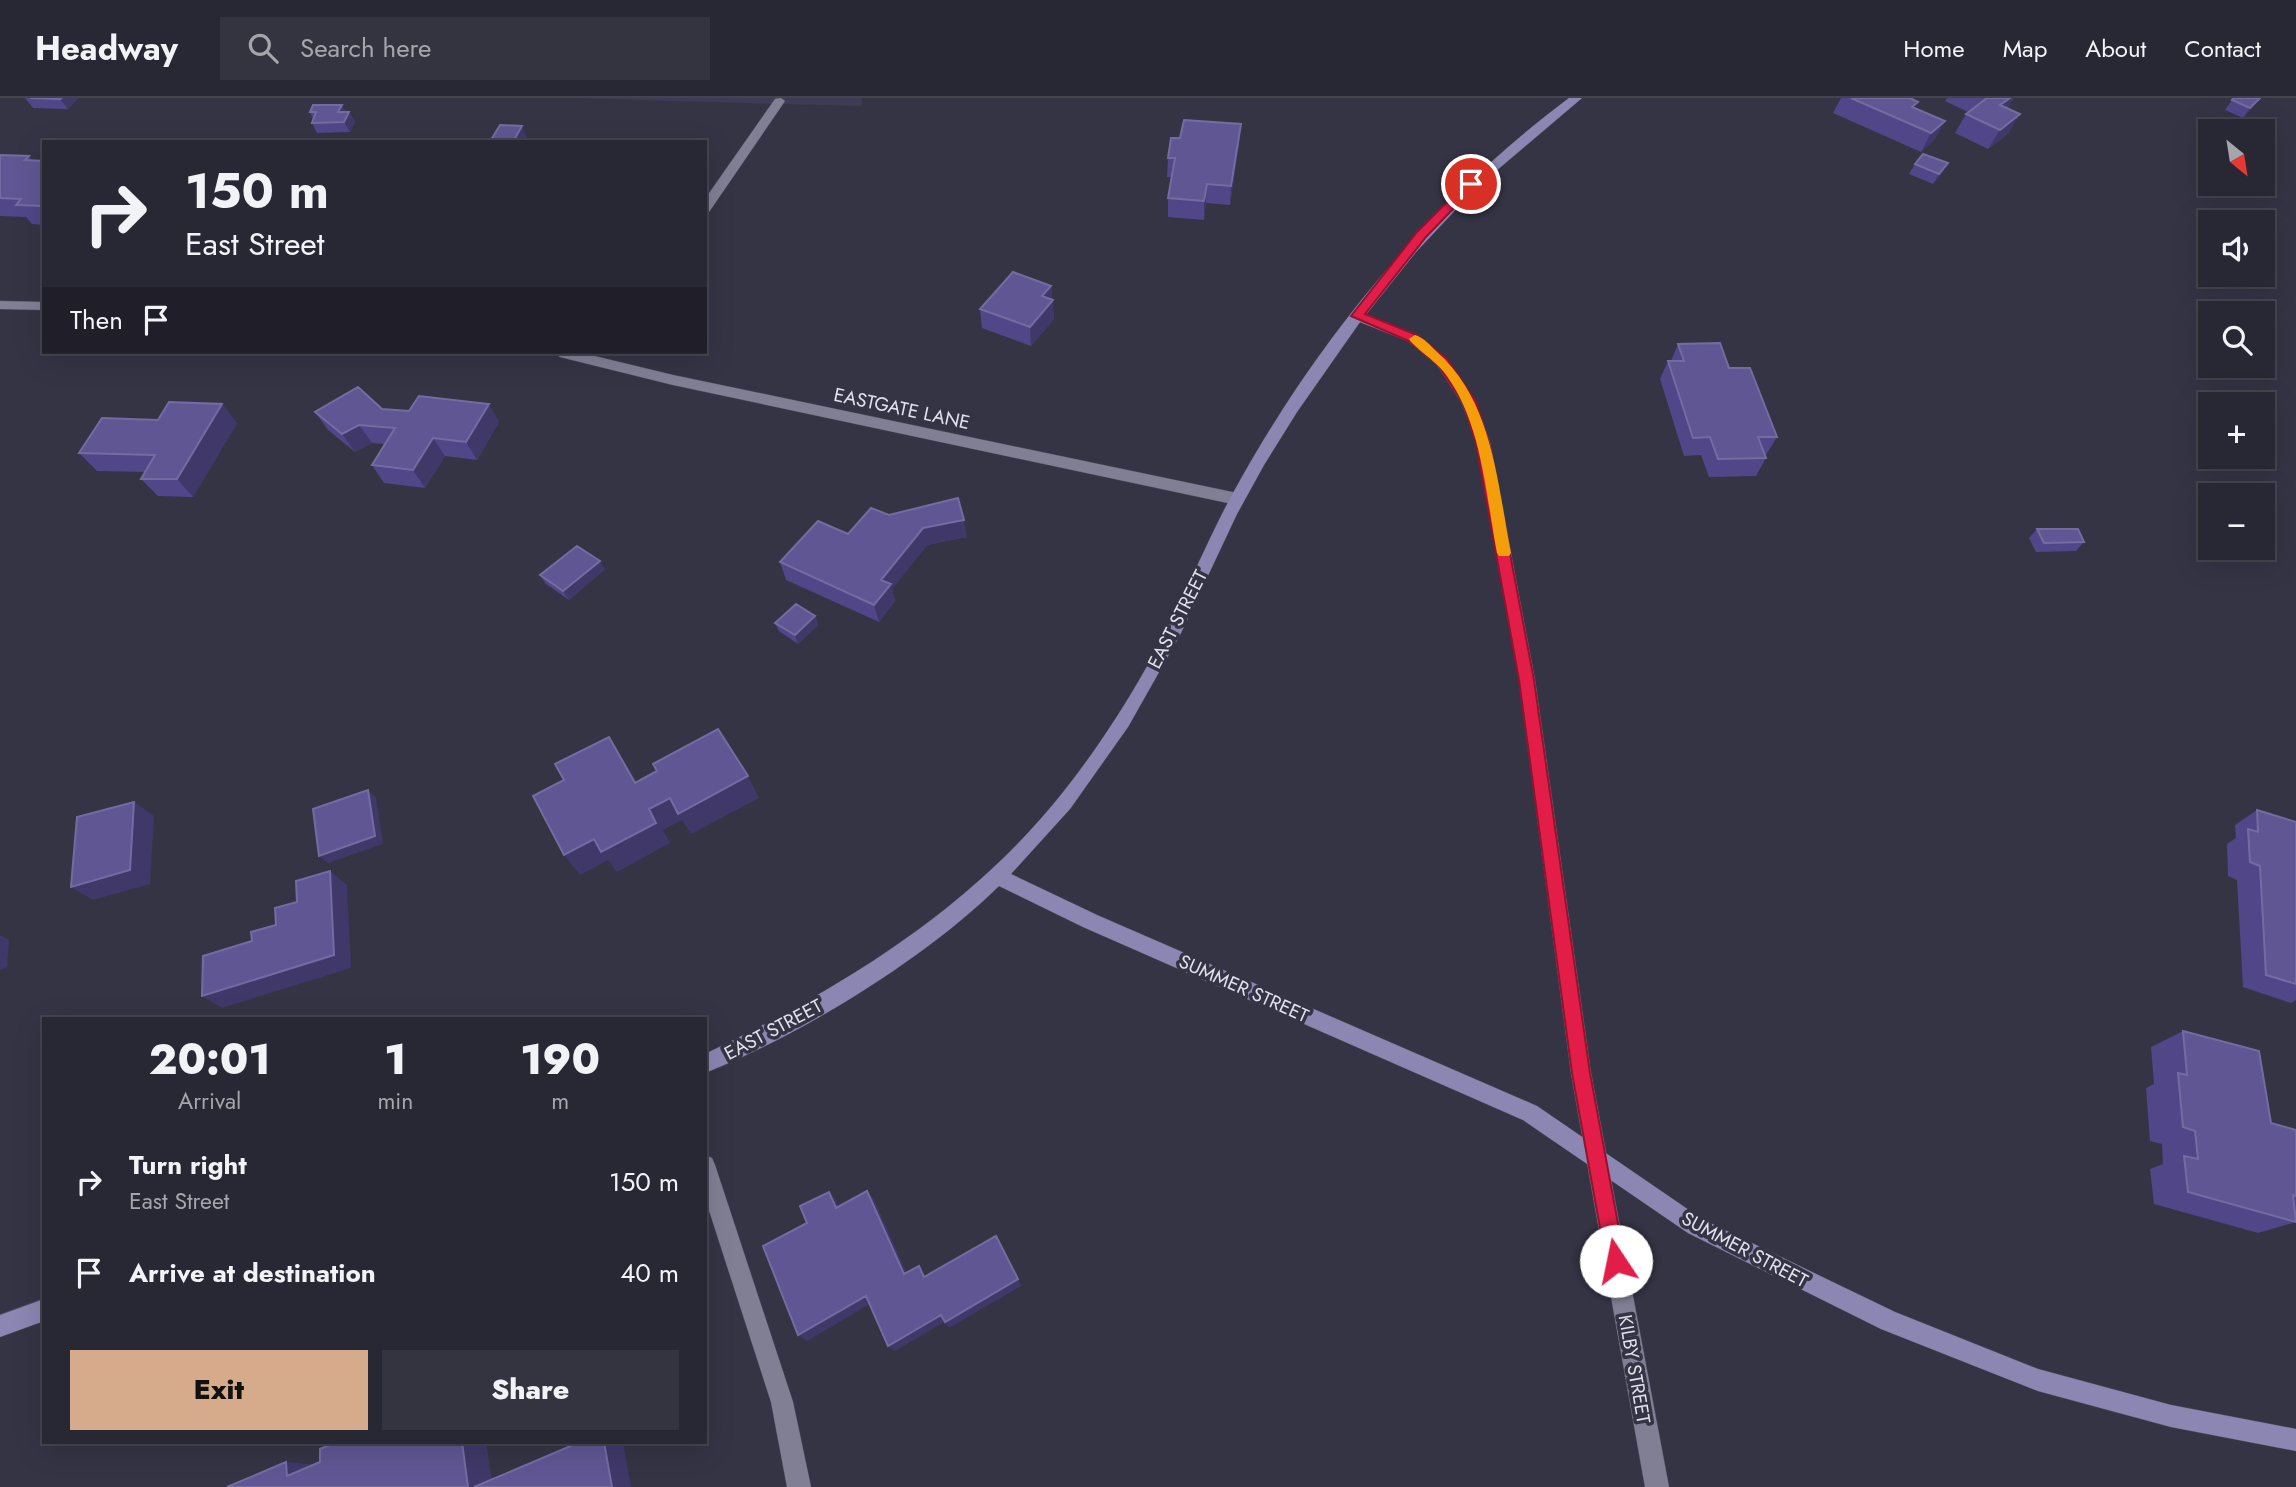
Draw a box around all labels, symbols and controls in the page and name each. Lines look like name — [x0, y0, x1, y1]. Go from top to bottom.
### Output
search box — [220, 17, 710, 80]
text: Headway — [35, 25, 178, 72]
icon: search — [244, 29, 282, 67]
text: Search here — [300, 29, 431, 67]
text: Home — [1903, 31, 1965, 66]
text: Map — [2003, 31, 2047, 66]
text: About — [2085, 31, 2146, 66]
text: Contact — [2184, 31, 2261, 66]
north arrow — [2198, 119, 2275, 196]
map controls — [2198, 119, 2275, 560]
pin — [1441, 154, 1501, 214]
text: 150 m — [185, 156, 329, 226]
icon: arrive — [1452, 165, 1490, 203]
icon: right — [70, 168, 161, 259]
button: sound — [2198, 210, 2275, 287]
text: East Street — [185, 221, 325, 267]
text: Then — [70, 301, 123, 339]
icon: arrive — [137, 301, 175, 339]
button: search — [2198, 301, 2275, 378]
street label: EASTGATE LANE — [831, 381, 972, 436]
button: + — [2198, 392, 2275, 469]
button: − — [2198, 483, 2275, 560]
street label: EAST STREET — [1141, 565, 1214, 673]
street label: SUMMER STREET — [1175, 948, 1313, 1029]
street label: EAST STREET — [719, 992, 827, 1067]
text: 20:01 — [149, 1029, 271, 1090]
text: 1 — [384, 1029, 406, 1090]
text: 190 — [520, 1029, 600, 1090]
text: Arrival — [178, 1084, 241, 1118]
text: min — [377, 1084, 413, 1118]
text: m — [551, 1084, 569, 1118]
text: Turn right — [129, 1146, 247, 1184]
icon: right — [70, 1163, 108, 1201]
text: 150 m — [609, 1163, 679, 1201]
text: East Street — [129, 1184, 229, 1218]
street label: SUMMER STREET — [1677, 1205, 1813, 1294]
position arrow — [1579, 1224, 1653, 1298]
icon: arrive — [70, 1254, 108, 1292]
text: Arrive at destination — [129, 1254, 376, 1292]
text: 40 m — [620, 1254, 679, 1292]
street label: KILBY STREET — [1612, 1313, 1657, 1426]
button: Exit — [70, 1350, 368, 1430]
button: Share — [382, 1350, 679, 1430]

